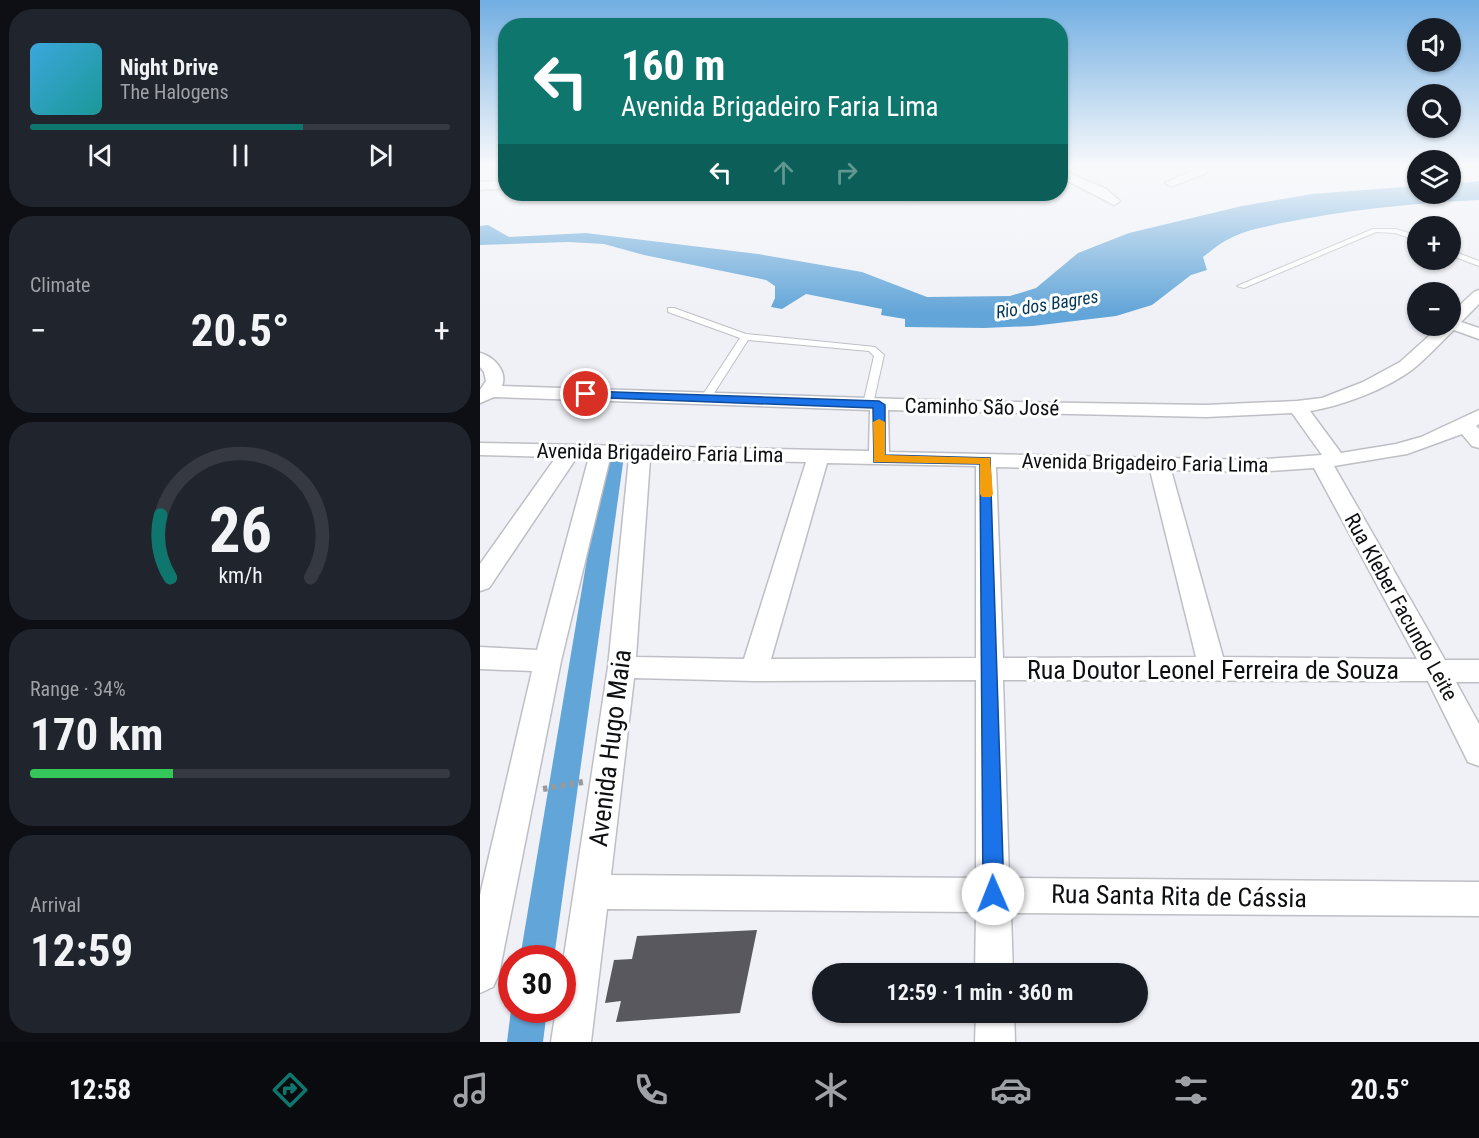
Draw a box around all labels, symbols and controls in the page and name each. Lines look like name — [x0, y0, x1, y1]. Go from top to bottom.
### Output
map controls — [1407, 18, 1461, 336]
button: sound — [1407, 18, 1461, 72]
text: 160 m — [621, 41, 726, 90]
icon: left — [522, 42, 600, 120]
text: Night Drive — [120, 55, 218, 80]
text: The Halogens — [120, 80, 229, 104]
button: search — [1407, 84, 1461, 138]
text: Avenida Brigadeiro Faria Lima — [621, 91, 938, 123]
icon: previous — [84, 139, 117, 172]
icon: pause — [224, 139, 257, 172]
icon: next — [364, 139, 397, 172]
button: layers — [1407, 150, 1461, 204]
icon: left — [704, 156, 737, 189]
icon: ahead — [767, 156, 800, 189]
icon: right — [830, 156, 863, 189]
button: + — [1407, 216, 1461, 270]
text: Climate — [30, 273, 90, 297]
button: − — [1407, 282, 1461, 336]
water label: Rio dos Bagres — [994, 286, 1100, 322]
text: 20.5° — [191, 304, 289, 357]
text: − — [30, 311, 47, 350]
text: + — [434, 311, 450, 350]
pin — [560, 368, 611, 419]
icon: arrive — [569, 377, 602, 410]
street label: Caminho São José — [904, 394, 1060, 420]
street label: Avenida Brigadeiro Faria Lima — [536, 439, 784, 467]
street label: Avenida Brigadeiro Faria Lima — [1021, 449, 1269, 477]
text: 26 — [208, 494, 272, 567]
street label: Rua Kleber Facundo Leite — [1340, 509, 1462, 705]
text: km/h — [218, 563, 262, 588]
street label: Avenida Hugo Maia — [583, 648, 637, 848]
street label: Rua Doutor Leonel Ferreira de Souza — [1027, 655, 1399, 685]
text: Range · 34% — [30, 677, 126, 701]
text: 170 km — [30, 708, 163, 761]
position arrow — [961, 862, 1025, 926]
street label: Rua Santa Rita de Cássia — [1051, 879, 1307, 913]
text: Arrival — [30, 893, 81, 917]
text: 12:59 — [30, 924, 133, 977]
speed limit sign: 30 — [498, 945, 576, 1023]
text: 12:59 · 1 min · 360 m — [887, 980, 1073, 1005]
icon: directions — [269, 1069, 311, 1111]
icon: music — [450, 1069, 492, 1111]
icon: phone — [630, 1069, 672, 1111]
icon: climate — [810, 1069, 852, 1111]
icon: car — [990, 1069, 1032, 1111]
icon: filters — [1170, 1069, 1212, 1111]
text: 12:58 — [69, 1074, 131, 1106]
text: 20.5° — [1351, 1074, 1410, 1106]

